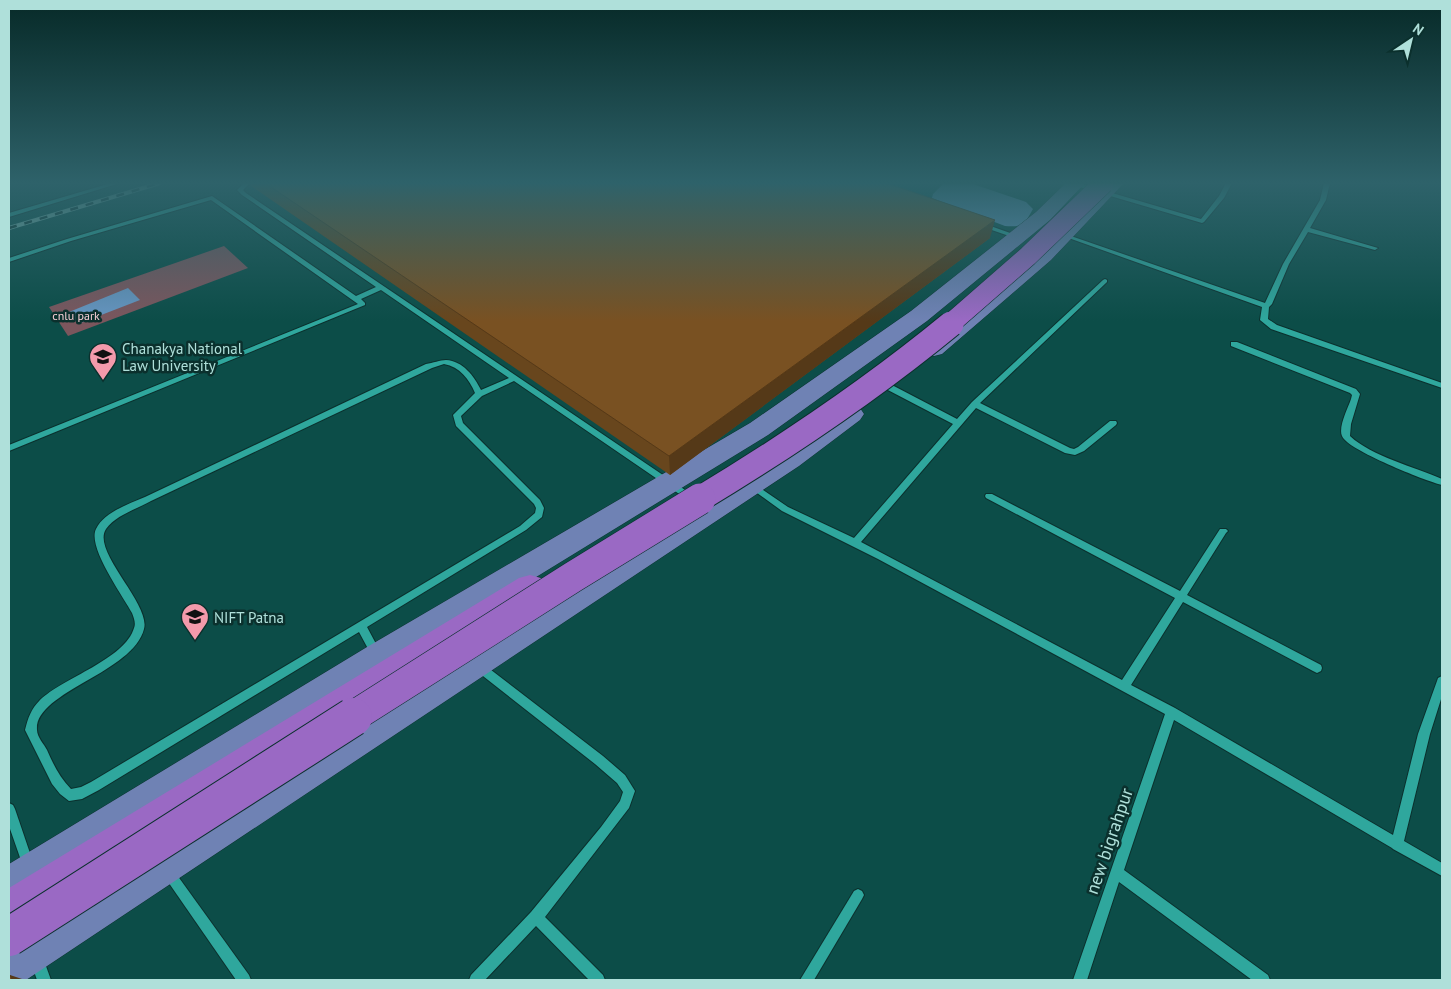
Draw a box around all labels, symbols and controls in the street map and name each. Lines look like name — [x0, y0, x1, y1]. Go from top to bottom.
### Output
north arrow — [1386, 15, 1436, 65]
text: N — [1410, 19, 1427, 39]
park label: cnlu park — [52, 308, 100, 323]
place label: Chanakya National Law University — [122, 339, 243, 375]
school or university icon: Chanakya National Law University — [88, 342, 118, 381]
school or university icon: NIFT Patna — [180, 602, 210, 641]
place label: NIFT Patna — [214, 608, 284, 627]
street label: new bigrahpur — [1080, 785, 1138, 897]

